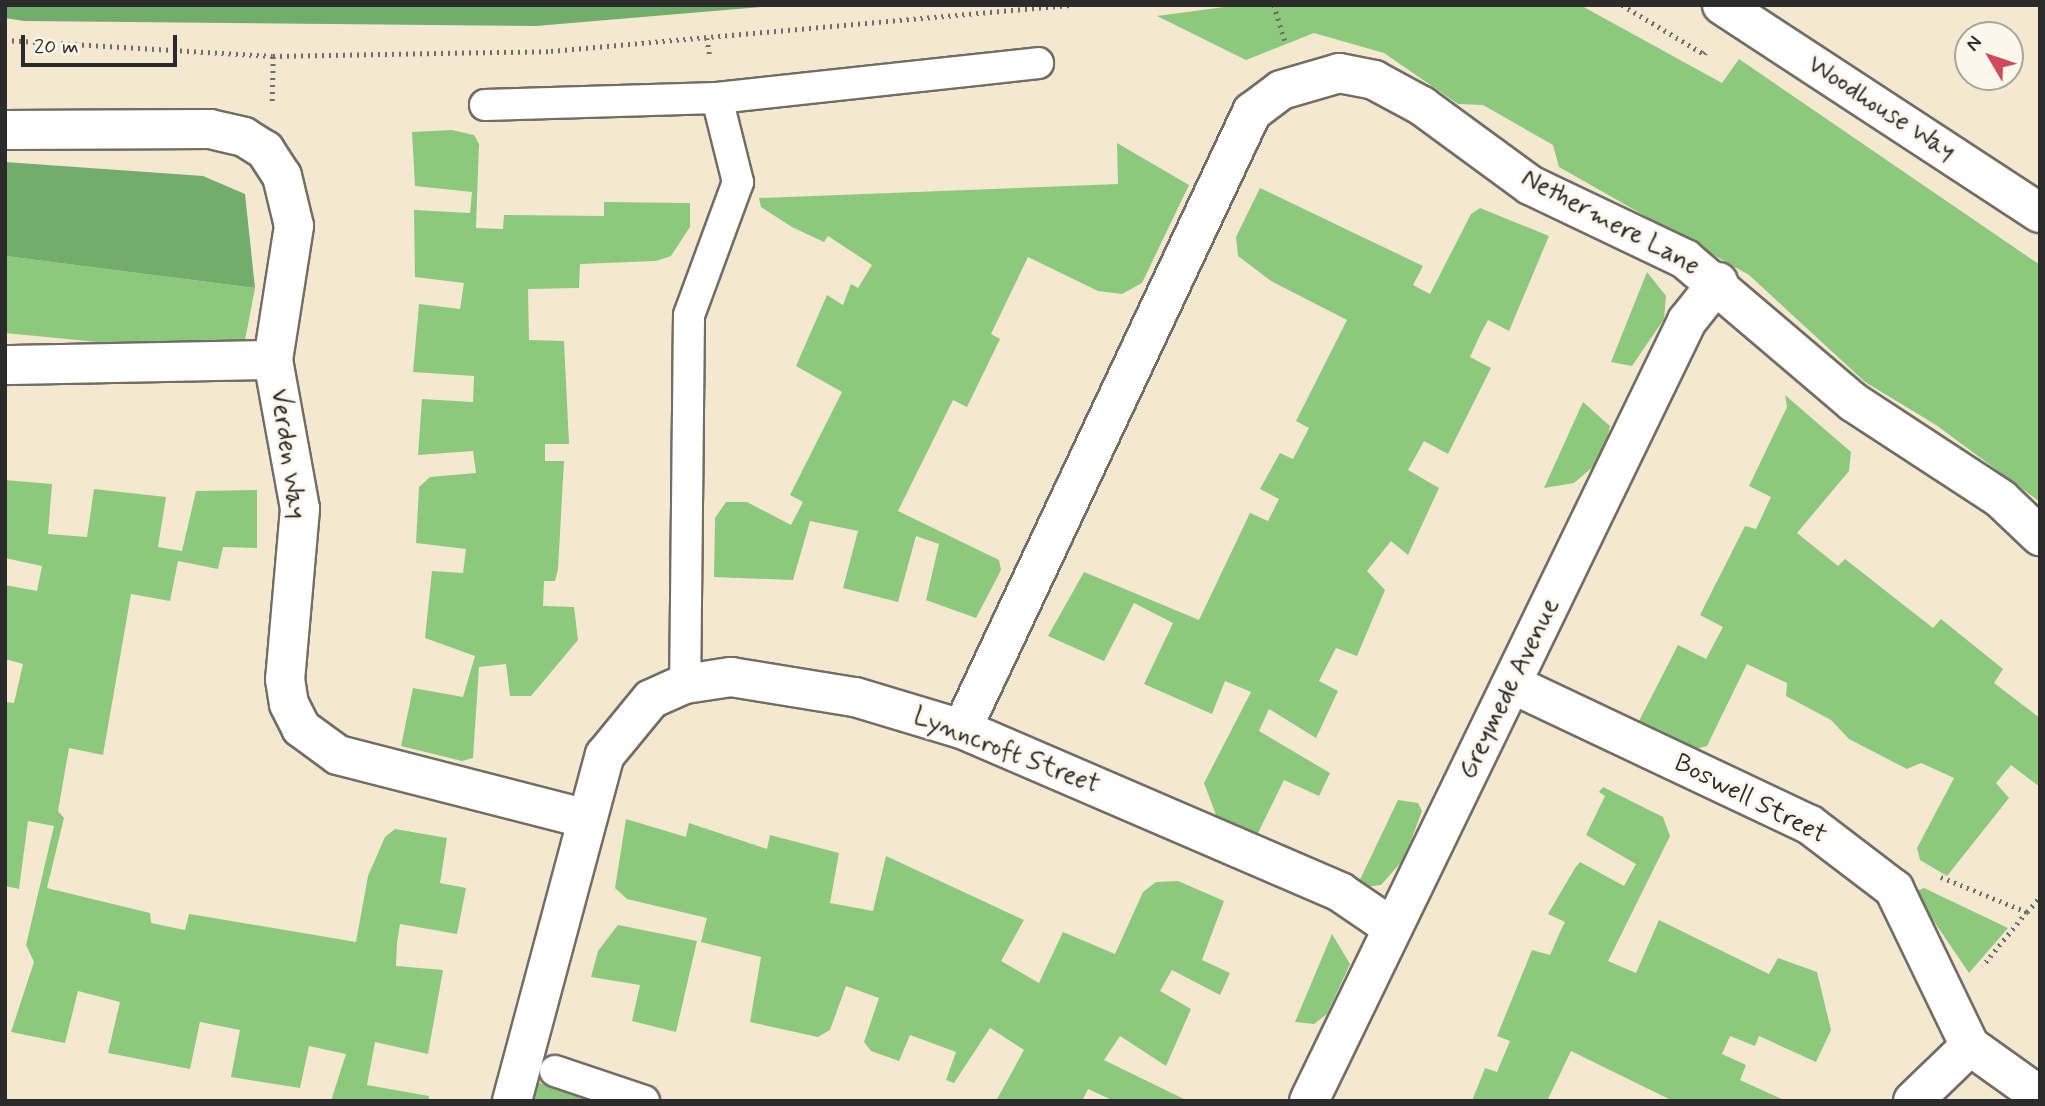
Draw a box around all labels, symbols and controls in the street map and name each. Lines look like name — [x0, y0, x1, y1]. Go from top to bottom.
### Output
scale bar — [24, 21, 180, 65]
north arrow — [1954, 21, 2024, 91]
text: N — [1960, 31, 1988, 57]
text: 20 m — [34, 33, 79, 61]
street label: Woodhouse Way — [1800, 49, 1962, 169]
street label: Nethermere Lane — [1516, 163, 1704, 283]
street label: Verden Way — [262, 386, 312, 522]
street label: Greymede Avenue — [1453, 593, 1567, 785]
street label: Lynncroft Street — [909, 702, 1103, 802]
street label: Boswell Street — [1669, 748, 1831, 852]

